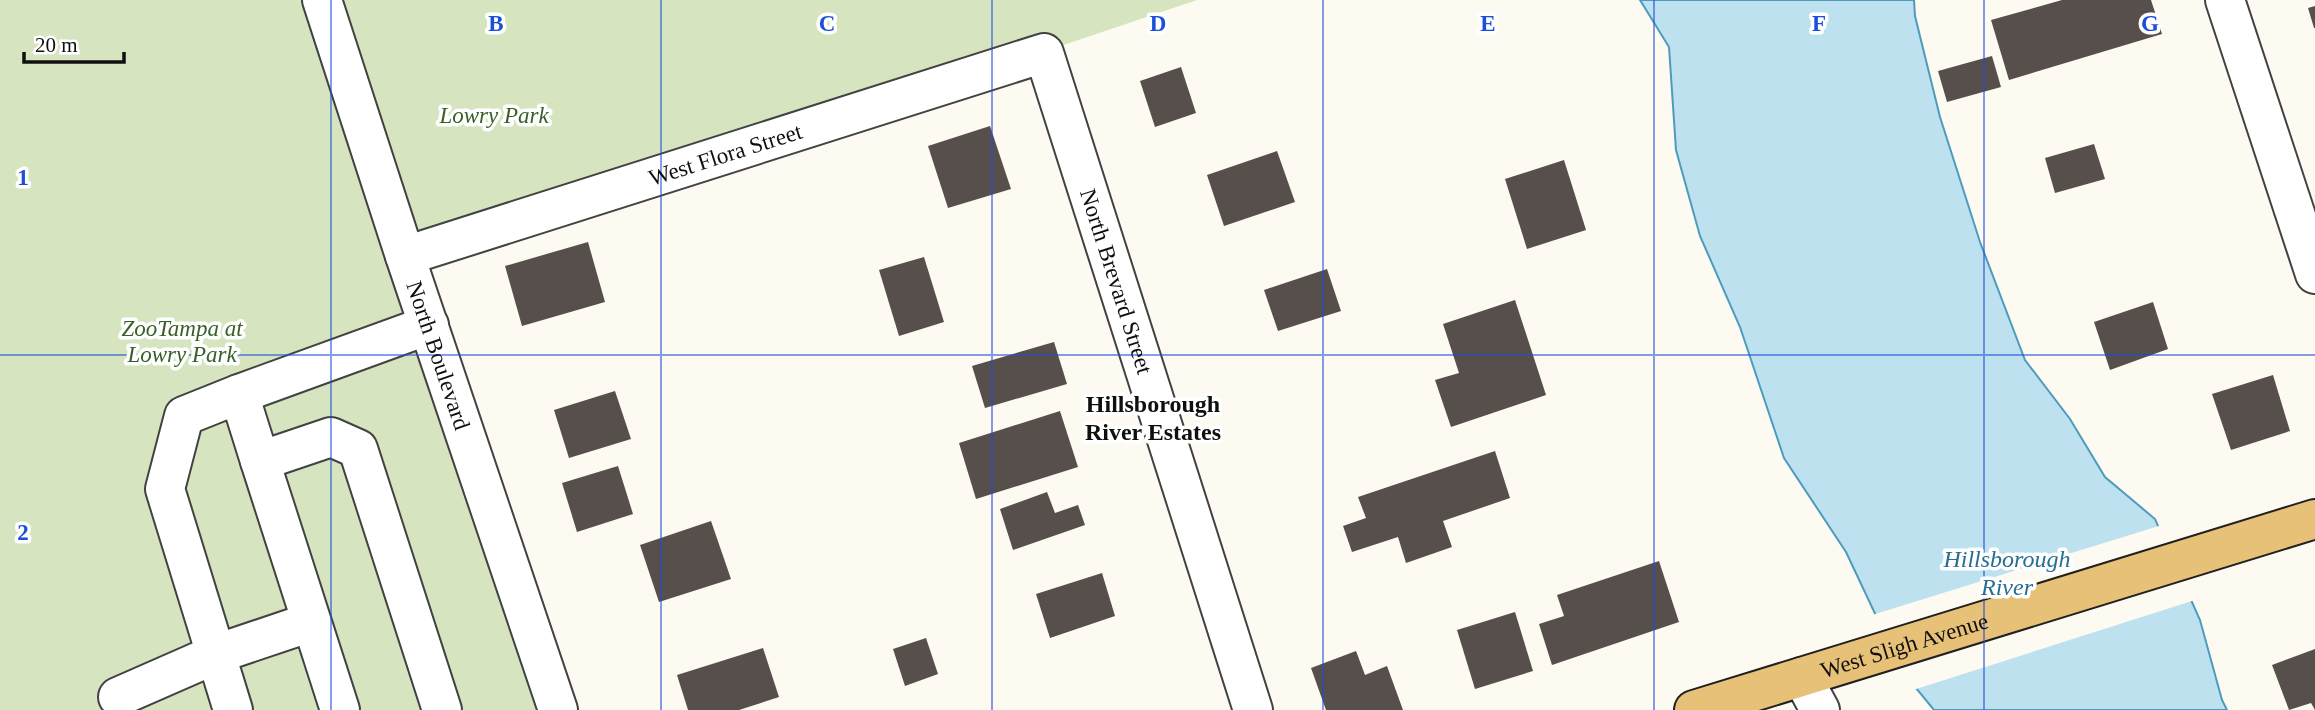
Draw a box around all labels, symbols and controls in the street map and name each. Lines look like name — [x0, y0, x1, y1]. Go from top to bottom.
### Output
text: B — [488, 11, 504, 36]
text: C — [819, 11, 835, 36]
text: D — [1150, 11, 1166, 36]
text: E — [1480, 11, 1496, 36]
text: F — [1812, 11, 1826, 36]
text: G — [2141, 11, 2159, 36]
scale bar — [24, 21, 124, 65]
text: 20 m — [35, 33, 78, 57]
park label: Lowry Park — [438, 103, 549, 128]
street label: West Flora Street — [646, 118, 805, 190]
text: 1 — [17, 165, 29, 190]
street label: North Brevard Street — [1075, 186, 1158, 378]
street label: North Boulevard — [402, 278, 475, 433]
park label: ZooTampa at Lowry Park — [121, 316, 243, 367]
district label: Hillsborough River Estates — [1085, 391, 1221, 445]
text: 2 — [17, 520, 29, 545]
water label: Hillsborough River — [1942, 546, 2071, 600]
street label: West Sligh Avenue — [1817, 608, 1991, 683]

